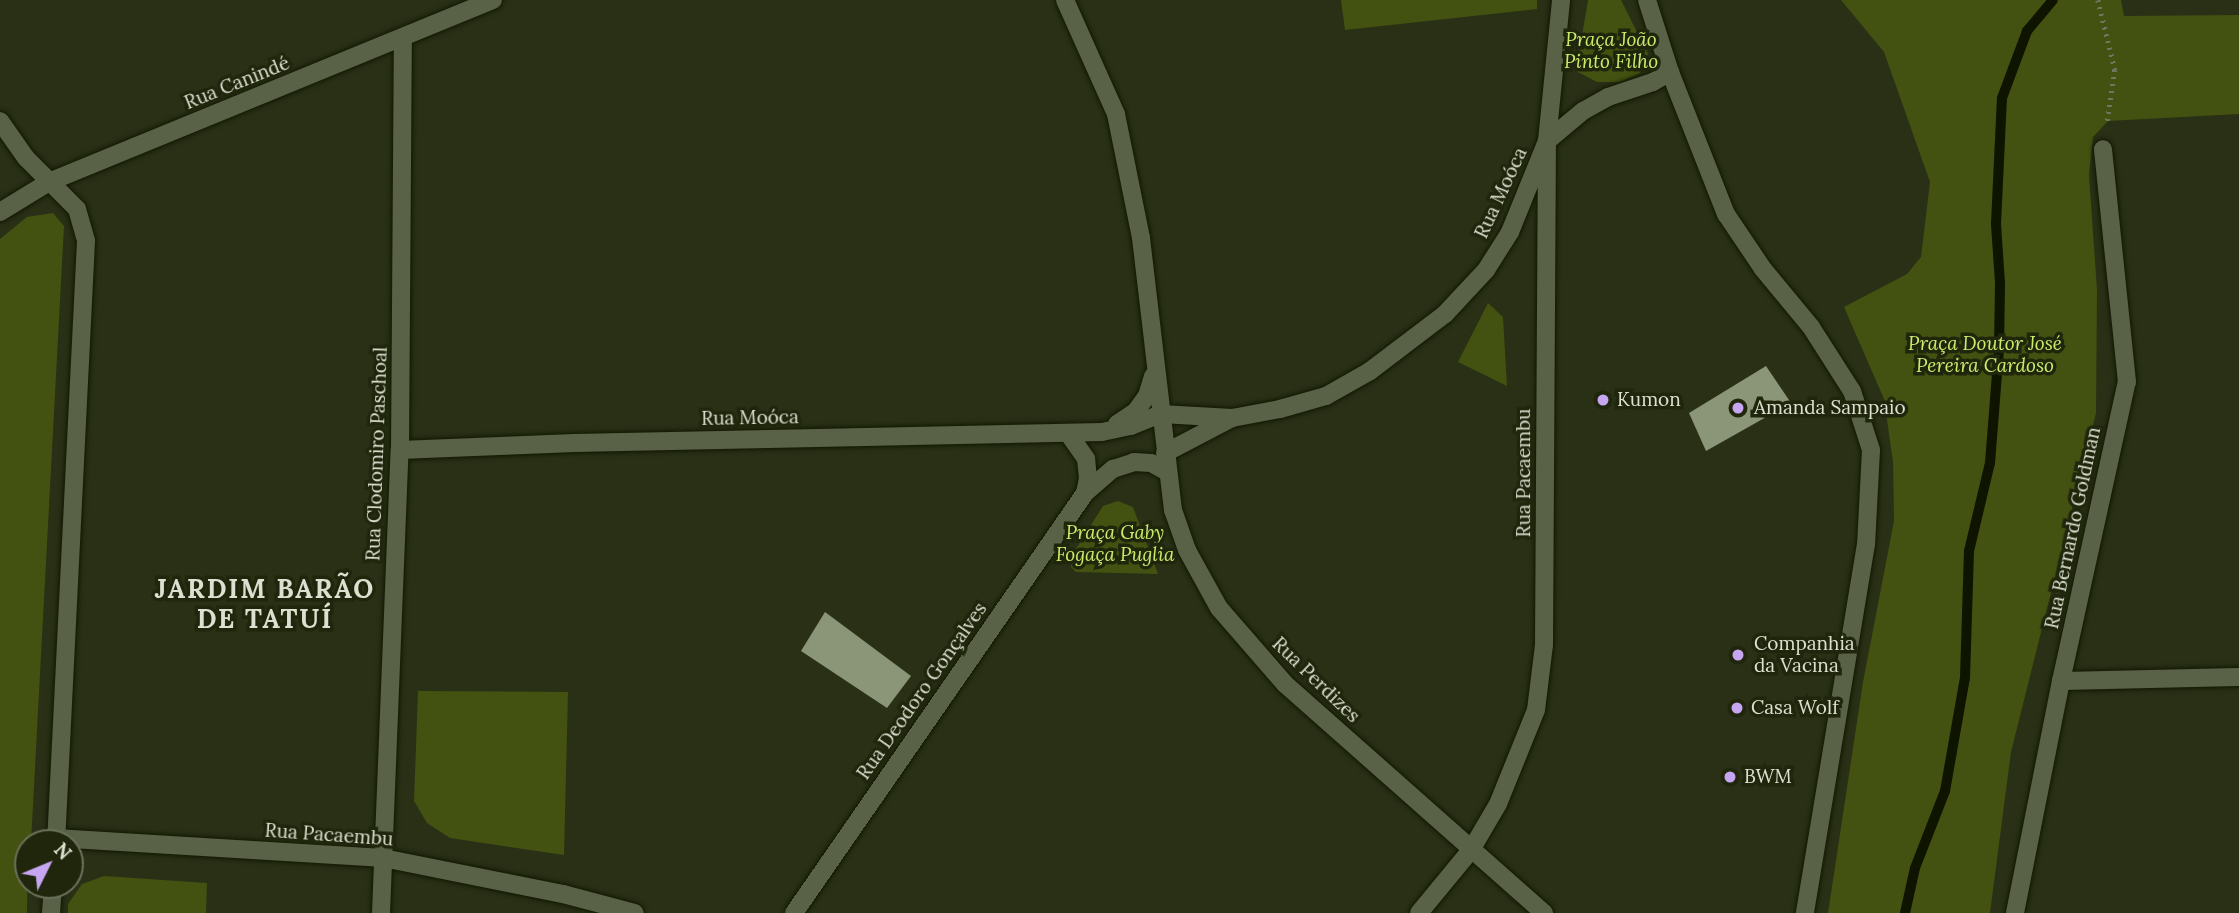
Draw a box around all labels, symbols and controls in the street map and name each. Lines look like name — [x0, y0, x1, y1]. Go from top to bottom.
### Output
park label: Praça João Pinto Filho — [1564, 29, 1658, 73]
street label: Rua Canindé — [181, 52, 293, 114]
street label: Rua Moóca — [1470, 144, 1532, 242]
park label: Praça Doutor José Pereira Cardoso — [1908, 333, 2062, 377]
street label: Rua Clodomiro Paschoal — [362, 347, 392, 561]
place label: Kumon — [1617, 389, 1681, 411]
marker: Kumon — [1595, 392, 1611, 408]
place label: Amanda Sampaio — [1754, 397, 1906, 419]
marker: Amanda Sampaio — [1728, 398, 1748, 418]
street label: Rua Moóca — [701, 406, 799, 430]
street label: Rua Pacaembu — [1513, 409, 1535, 537]
street label: Rua Bernardo Goldman — [2040, 425, 2106, 631]
park label: Praça Gaby Fogaça Puglia — [1056, 522, 1174, 566]
district label: JARDIM BARÃO DE TATUÍ — [156, 573, 374, 634]
street label: Rua Deodoro Gonçalves — [852, 598, 992, 784]
street label: Rua Perdizes — [1267, 632, 1365, 728]
place label: Companhia da Vacina — [1754, 633, 1855, 677]
marker: Companhia da Vacina — [1728, 645, 1748, 665]
place label: Casa Wolf — [1751, 697, 1839, 719]
marker: Casa Wolf — [1729, 700, 1745, 716]
place label: BWM — [1744, 766, 1792, 788]
marker: BWM — [1722, 769, 1738, 785]
street label: Rua Pacaembu — [264, 819, 394, 851]
north arrow — [14, 829, 84, 899]
text: N — [49, 837, 77, 865]

